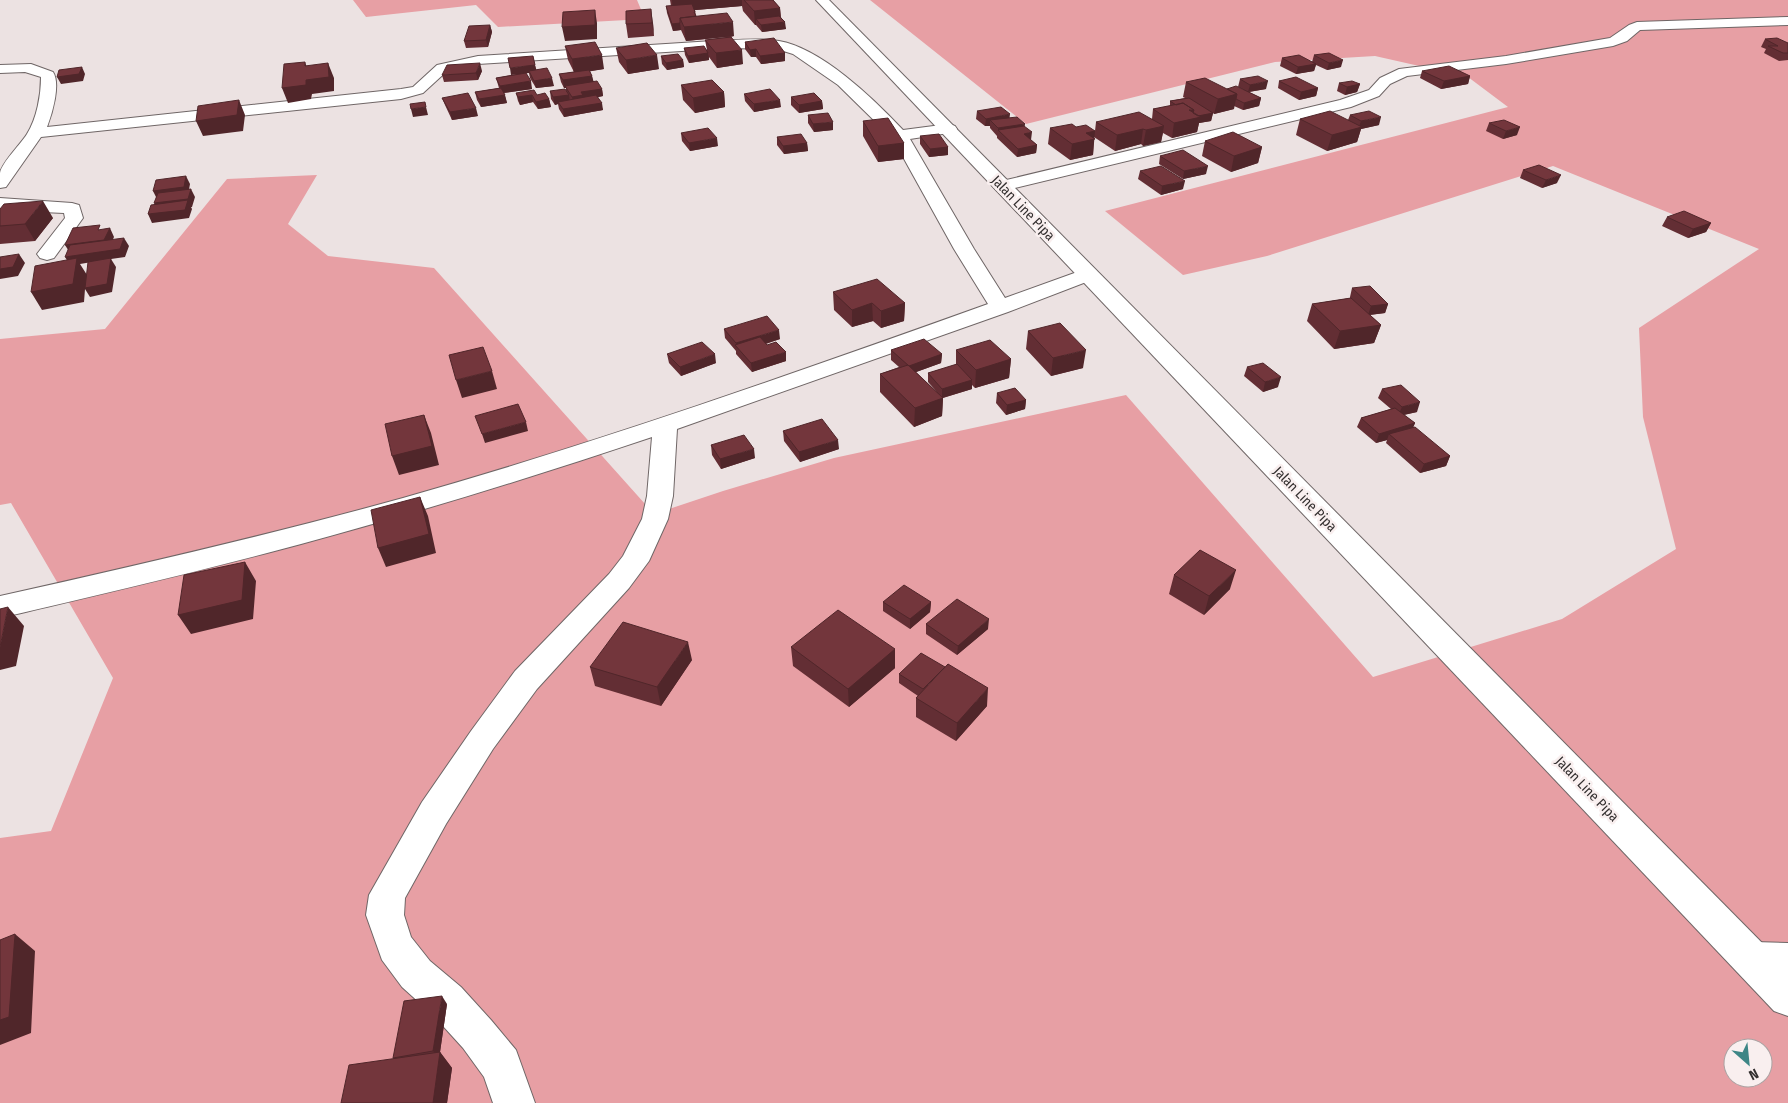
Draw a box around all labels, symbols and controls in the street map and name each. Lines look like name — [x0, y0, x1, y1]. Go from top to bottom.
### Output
street label: Jalan Line Pipa — [988, 172, 1058, 244]
street label: Jalan Line Pipa — [1270, 463, 1340, 535]
street label: Jalan Line Pipa — [1552, 753, 1622, 825]
north arrow — [1723, 1038, 1773, 1088]
text: N — [1746, 1065, 1761, 1084]

